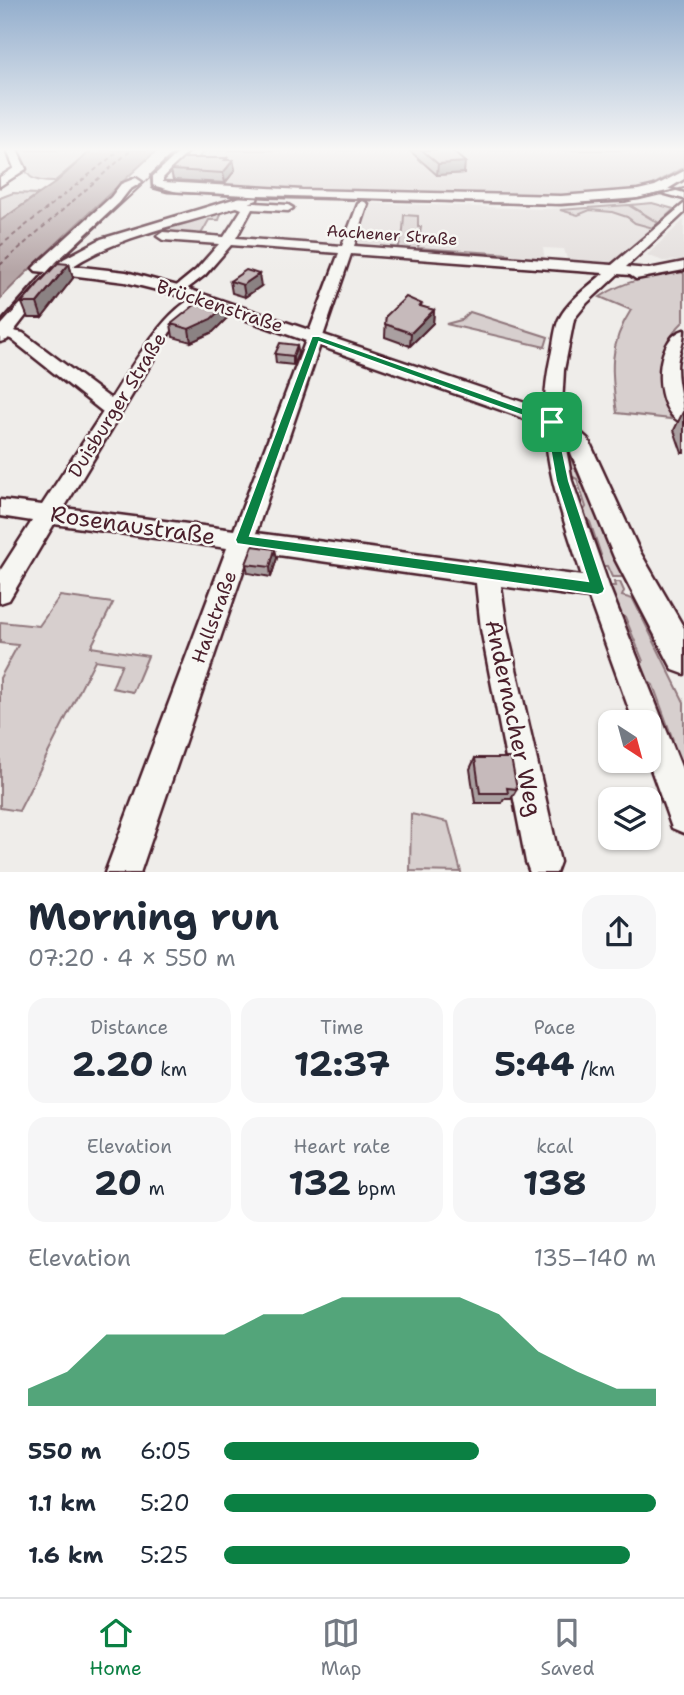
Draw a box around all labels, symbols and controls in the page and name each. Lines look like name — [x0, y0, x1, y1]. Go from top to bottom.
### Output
street label: Aachener Straße — [326, 220, 458, 250]
street label: Brückenstraße — [153, 274, 287, 338]
street label: Duisburger Straße — [62, 328, 172, 482]
pin — [522, 392, 582, 452]
icon: arrive — [533, 403, 571, 441]
street label: Rosenaustraße — [49, 499, 217, 551]
street label: Hallstraße — [186, 567, 242, 667]
street label: Andernacher Weg — [479, 617, 549, 819]
north arrow — [598, 710, 662, 774]
map controls — [598, 710, 661, 850]
button: layers — [598, 787, 661, 850]
text: Morning run — [28, 891, 279, 942]
button: share — [582, 895, 656, 969]
text: 07:20 · 4 × 550 m — [28, 943, 236, 973]
text: Distance — [90, 1015, 168, 1040]
text: Time — [320, 1015, 364, 1040]
text: Pace — [534, 1015, 576, 1040]
text: 2.20 — [72, 1040, 154, 1087]
text: 12:37 — [294, 1040, 390, 1087]
text: 5:44 — [494, 1040, 575, 1087]
text: km — [154, 1057, 187, 1082]
text: /km — [575, 1057, 615, 1082]
text: Elevation — [87, 1134, 172, 1159]
text: Heart rate — [294, 1134, 390, 1159]
text: kcal — [536, 1134, 573, 1159]
text: 20 — [94, 1159, 142, 1206]
text: 132 — [288, 1159, 351, 1206]
text: 138 — [523, 1159, 587, 1206]
text: m — [142, 1176, 165, 1201]
text: bpm — [351, 1176, 396, 1201]
text: Elevation — [28, 1243, 131, 1273]
text: 135–140 m — [534, 1243, 656, 1273]
text: 550 m — [28, 1436, 101, 1466]
text: 6:05 — [140, 1436, 191, 1466]
text: 1.1 km — [28, 1488, 96, 1518]
text: 5:20 — [140, 1488, 190, 1518]
text: 1.6 km — [28, 1540, 103, 1570]
text: 5:25 — [140, 1540, 188, 1570]
tab: Home — [90, 1614, 142, 1681]
tab: Map — [321, 1614, 361, 1681]
tab: Saved — [541, 1614, 594, 1681]

